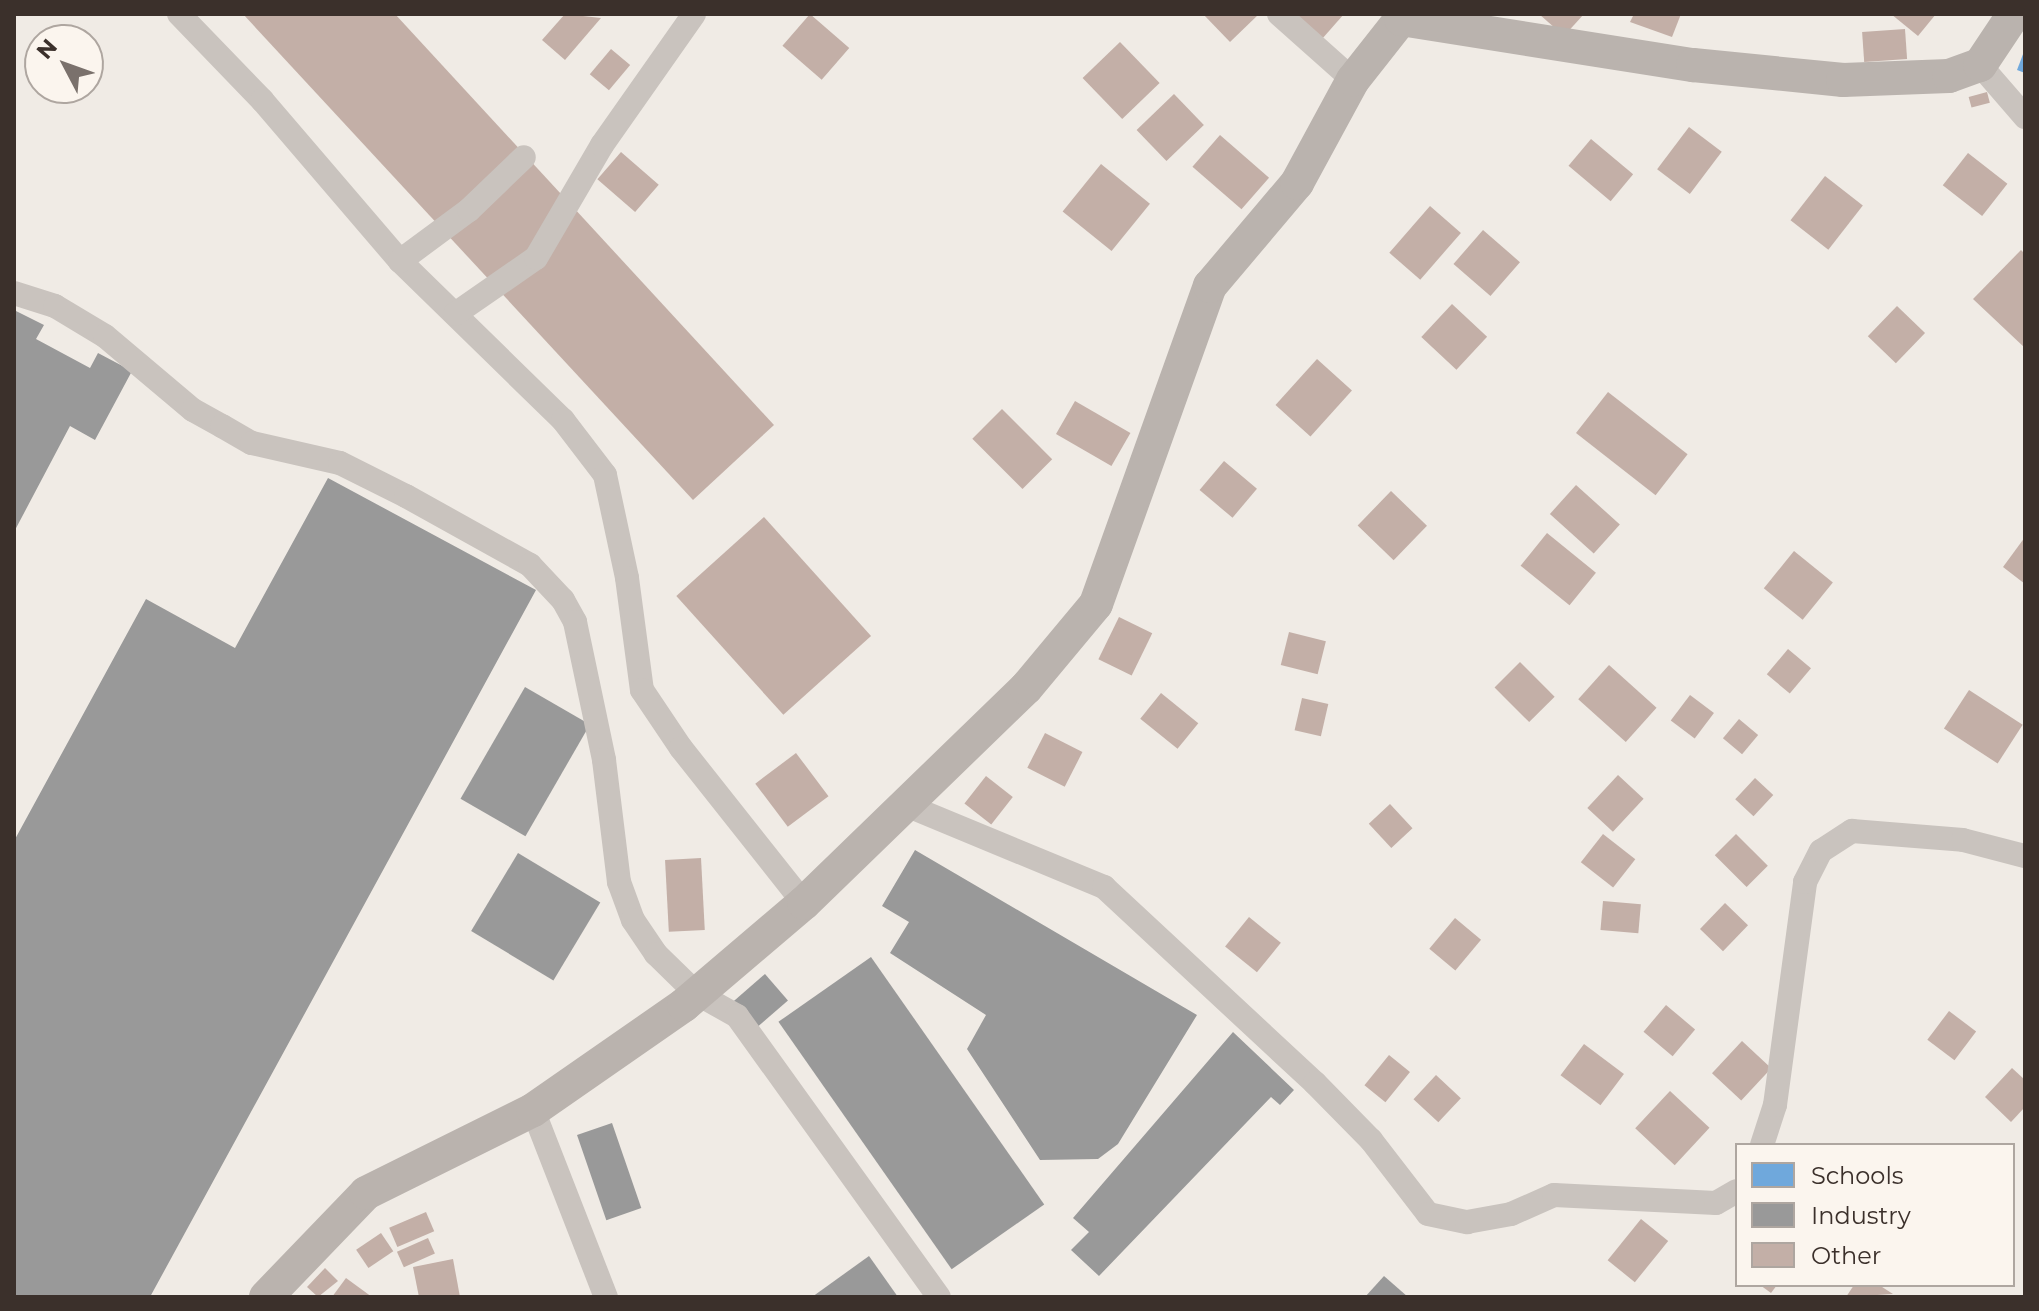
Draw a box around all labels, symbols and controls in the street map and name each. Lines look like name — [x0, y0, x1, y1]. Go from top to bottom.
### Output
north arrow — [24, 24, 104, 104]
text: N — [31, 34, 63, 65]
legend — [1735, 1143, 2015, 1287]
text: Schools — [1811, 1161, 1904, 1190]
text: Industry — [1811, 1201, 1911, 1230]
text: Other — [1811, 1241, 1881, 1270]

